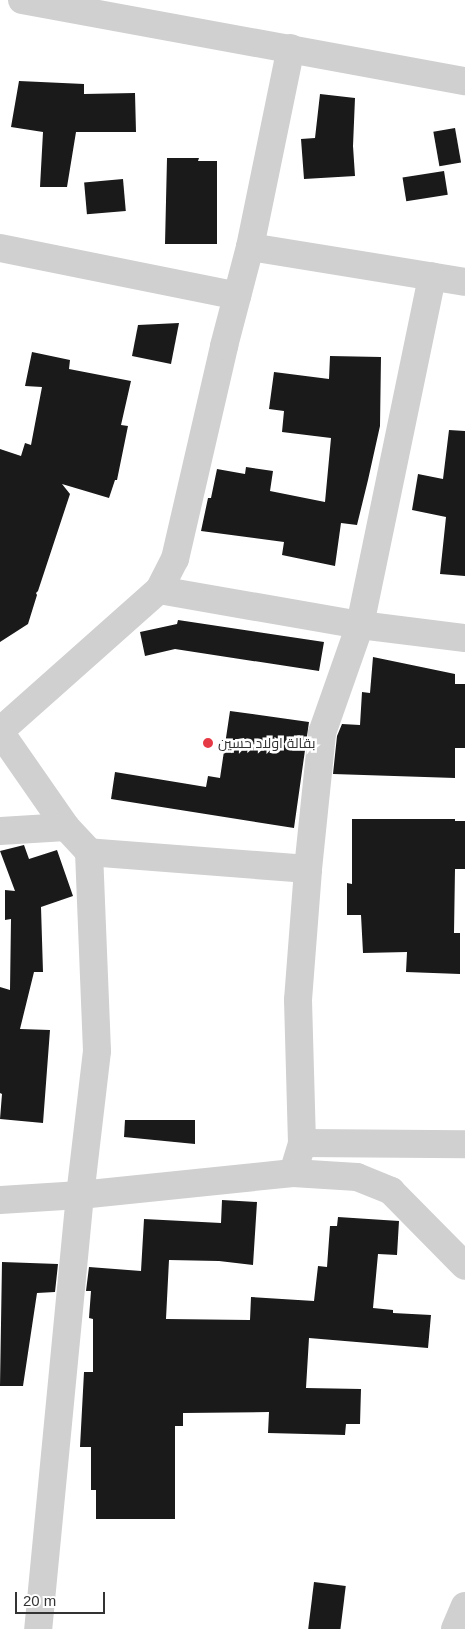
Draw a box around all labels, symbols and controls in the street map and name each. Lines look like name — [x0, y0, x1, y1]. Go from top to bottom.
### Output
place label: بقالة اولاد حسين — [218, 735, 315, 751]
marker: بقالة اولاد حسين — [202, 737, 214, 749]
scale bar — [18, 1582, 108, 1614]
text: 20 m — [23, 1592, 56, 1609]

